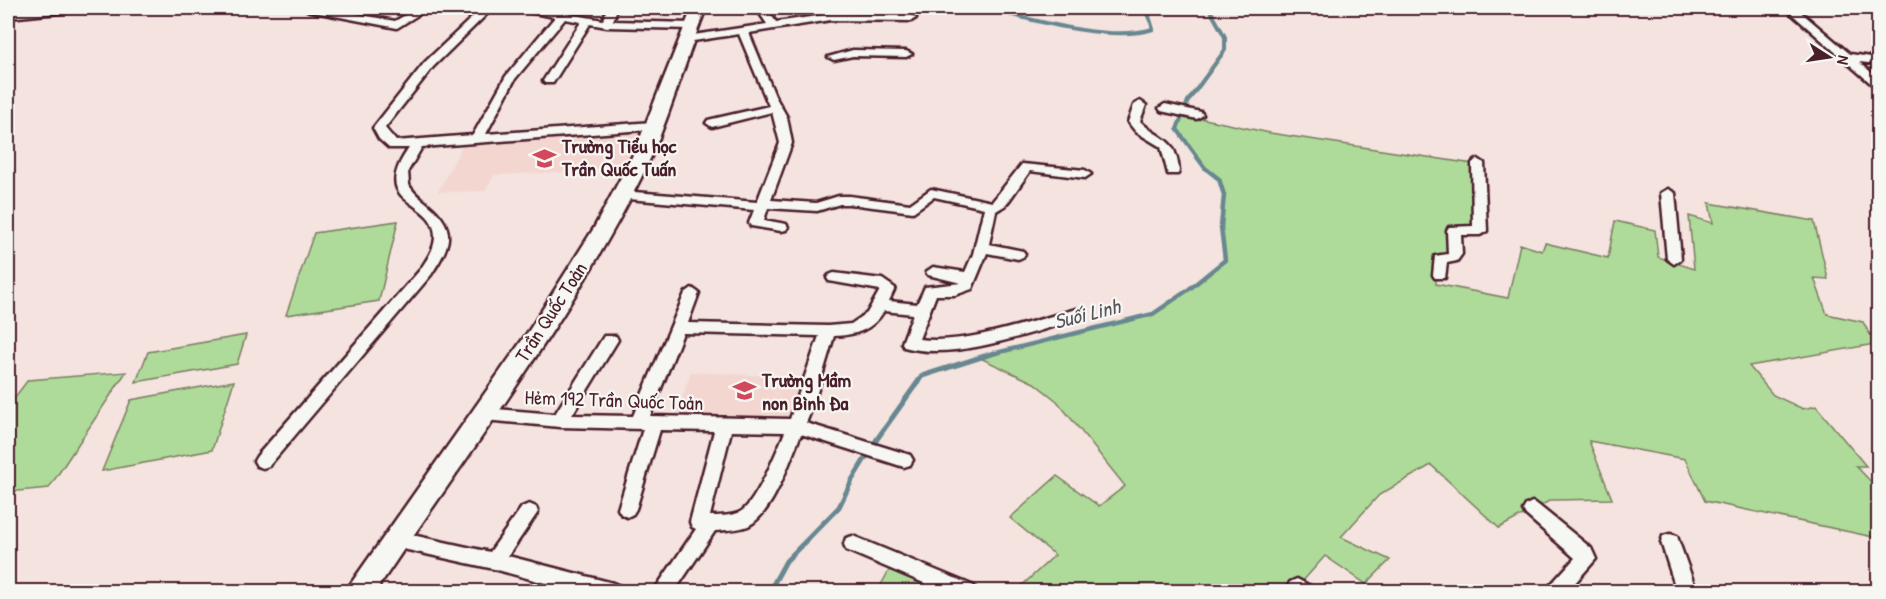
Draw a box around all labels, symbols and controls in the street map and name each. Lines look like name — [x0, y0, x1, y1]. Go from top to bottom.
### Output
north arrow — [1799, 27, 1859, 87]
text: N — [1832, 54, 1855, 67]
place label: Trường Tiểu học Trần Quốc Tuấn — [561, 132, 678, 182]
school or university icon: Trường Tiểu học Trần Quốc Tuấn — [531, 145, 557, 171]
street label: Trần Quốc Toản — [508, 256, 593, 367]
water label: Suối Linh — [1051, 291, 1124, 336]
place label: Trường Mầm non Bình Đa — [761, 366, 851, 416]
school or university icon: Trường Mầm non Bình Đa — [731, 378, 757, 404]
street label: Hẻm 192 Trần Quốc Toản — [524, 383, 704, 416]

